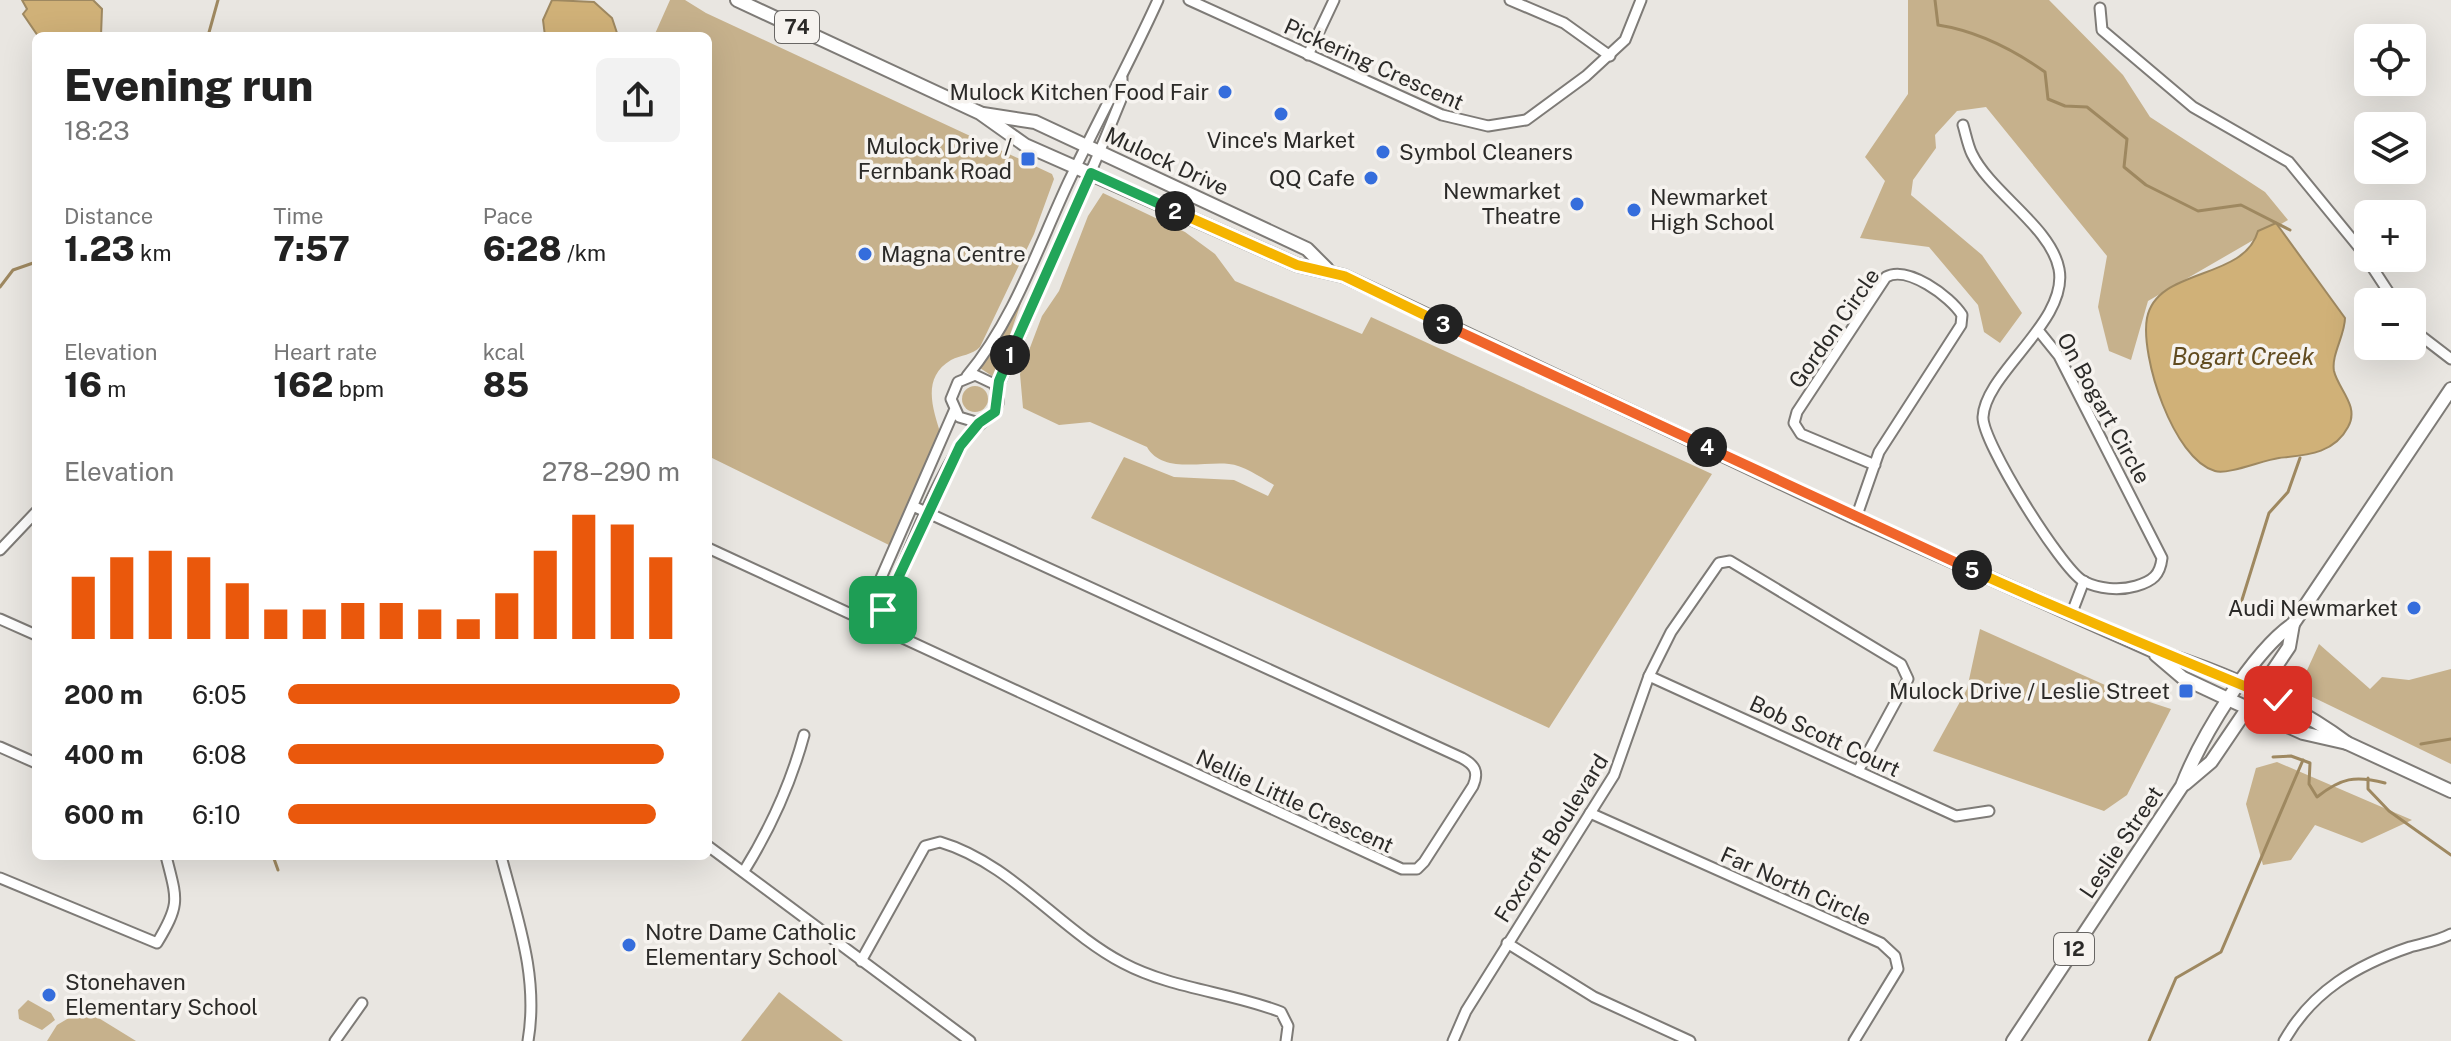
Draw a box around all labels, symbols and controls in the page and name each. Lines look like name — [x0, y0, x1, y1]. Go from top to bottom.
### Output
road number: 74 — [775, 11, 819, 43]
street label: Pickering Crescent — [1280, 13, 1468, 115]
map controls — [2354, 24, 2426, 360]
button: locate — [2354, 24, 2426, 96]
button: share — [596, 58, 680, 142]
text: Evening run — [64, 59, 313, 111]
place label: Mulock Kitchen Food Fair — [950, 79, 1209, 105]
marker: Mulock Kitchen Food Fair — [1216, 83, 1234, 101]
marker: Vince's Market — [1272, 105, 1290, 123]
button: layers — [2354, 112, 2426, 184]
text: 18:23 — [64, 115, 130, 146]
street label: Mulock Drive — [1101, 121, 1233, 201]
place label: Vince's Market — [1207, 127, 1355, 153]
place label: Mulock Drive / Fernbank Road — [858, 133, 1012, 184]
place label: Symbol Cleaners — [1399, 139, 1573, 165]
marker: Symbol Cleaners — [1374, 143, 1392, 161]
marker: Mulock Drive / Fernbank Road — [1019, 150, 1037, 168]
place label: QQ Cafe — [1269, 165, 1355, 191]
marker: QQ Cafe — [1362, 169, 1380, 187]
place label: Newmarket Theatre — [1443, 178, 1561, 229]
place label: Newmarket High School — [1650, 184, 1775, 235]
pin: 2 — [1155, 191, 1195, 231]
marker: Newmarket Theatre — [1568, 195, 1586, 213]
text: 2 — [1168, 198, 1182, 224]
button: + — [2354, 200, 2426, 272]
marker: Newmarket High School — [1625, 201, 1643, 219]
text: Distance — [64, 203, 153, 229]
text: Time — [273, 203, 323, 229]
text: Pace — [483, 203, 533, 229]
text: 1.23 — [64, 229, 135, 269]
text: 7:57 — [273, 229, 350, 269]
text: 6:28 — [483, 229, 562, 269]
text: km — [135, 240, 172, 266]
text: /km — [562, 240, 606, 266]
place label: Magna Centre — [881, 241, 1026, 267]
marker: Magna Centre — [856, 245, 874, 263]
street label: Gordon Circle — [1783, 263, 1885, 393]
button: − — [2354, 288, 2426, 360]
pin: 3 — [1423, 304, 1463, 344]
text: 3 — [1436, 311, 1450, 337]
street label: On Bogart Circle — [2052, 328, 2156, 488]
pin: 1 — [990, 335, 1030, 375]
text: Elevation — [64, 339, 157, 365]
text: Heart rate — [273, 339, 377, 365]
text: kcal — [483, 339, 525, 365]
text: 1 — [1005, 342, 1015, 368]
water label: Bogart Creek — [2172, 342, 2314, 370]
text: 16 — [64, 365, 102, 405]
text: 162 — [273, 365, 333, 405]
text: 85 — [483, 365, 529, 405]
text: m — [102, 376, 126, 402]
text: bpm — [333, 376, 384, 402]
pin: 4 — [1687, 427, 1727, 467]
text: 4 — [1700, 434, 1714, 460]
text: Elevation — [64, 456, 174, 487]
text: 278–290 m — [542, 456, 680, 487]
pin: 5 — [1952, 550, 1992, 590]
text: 5 — [1965, 557, 1979, 583]
pin — [849, 576, 917, 644]
icon: arrive — [861, 588, 905, 632]
place label: Audi Newmarket — [2228, 595, 2398, 621]
marker: Audi Newmarket — [2405, 599, 2423, 617]
pin — [2244, 666, 2312, 734]
place label: Mulock Drive / Leslie Street — [1889, 678, 2170, 704]
icon: check — [2256, 678, 2300, 722]
text: 200 m — [64, 679, 143, 710]
text: 6:05 — [192, 679, 247, 710]
marker: Mulock Drive / Leslie Street — [2177, 682, 2195, 700]
street label: Bob Scott Court — [1746, 690, 1904, 782]
text: 400 m — [64, 739, 144, 770]
text: 6:08 — [192, 739, 247, 770]
street label: Nellie Little Crescent — [1192, 744, 1398, 858]
street label: Foxcroft Boulevard — [1489, 749, 1613, 927]
street label: Leslie Street — [2074, 781, 2168, 903]
text: 600 m — [64, 799, 144, 830]
text: 6:10 — [192, 799, 241, 830]
street label: Far North Circle — [1717, 841, 1875, 931]
place label: Notre Dame Catholic Elementary School — [645, 919, 856, 970]
road number: 12 — [2054, 933, 2094, 965]
marker: Notre Dame Catholic Elementary School — [620, 936, 638, 954]
place label: Stonehaven Elementary School — [65, 969, 258, 1020]
marker: Stonehaven Elementary School — [40, 986, 58, 1004]

